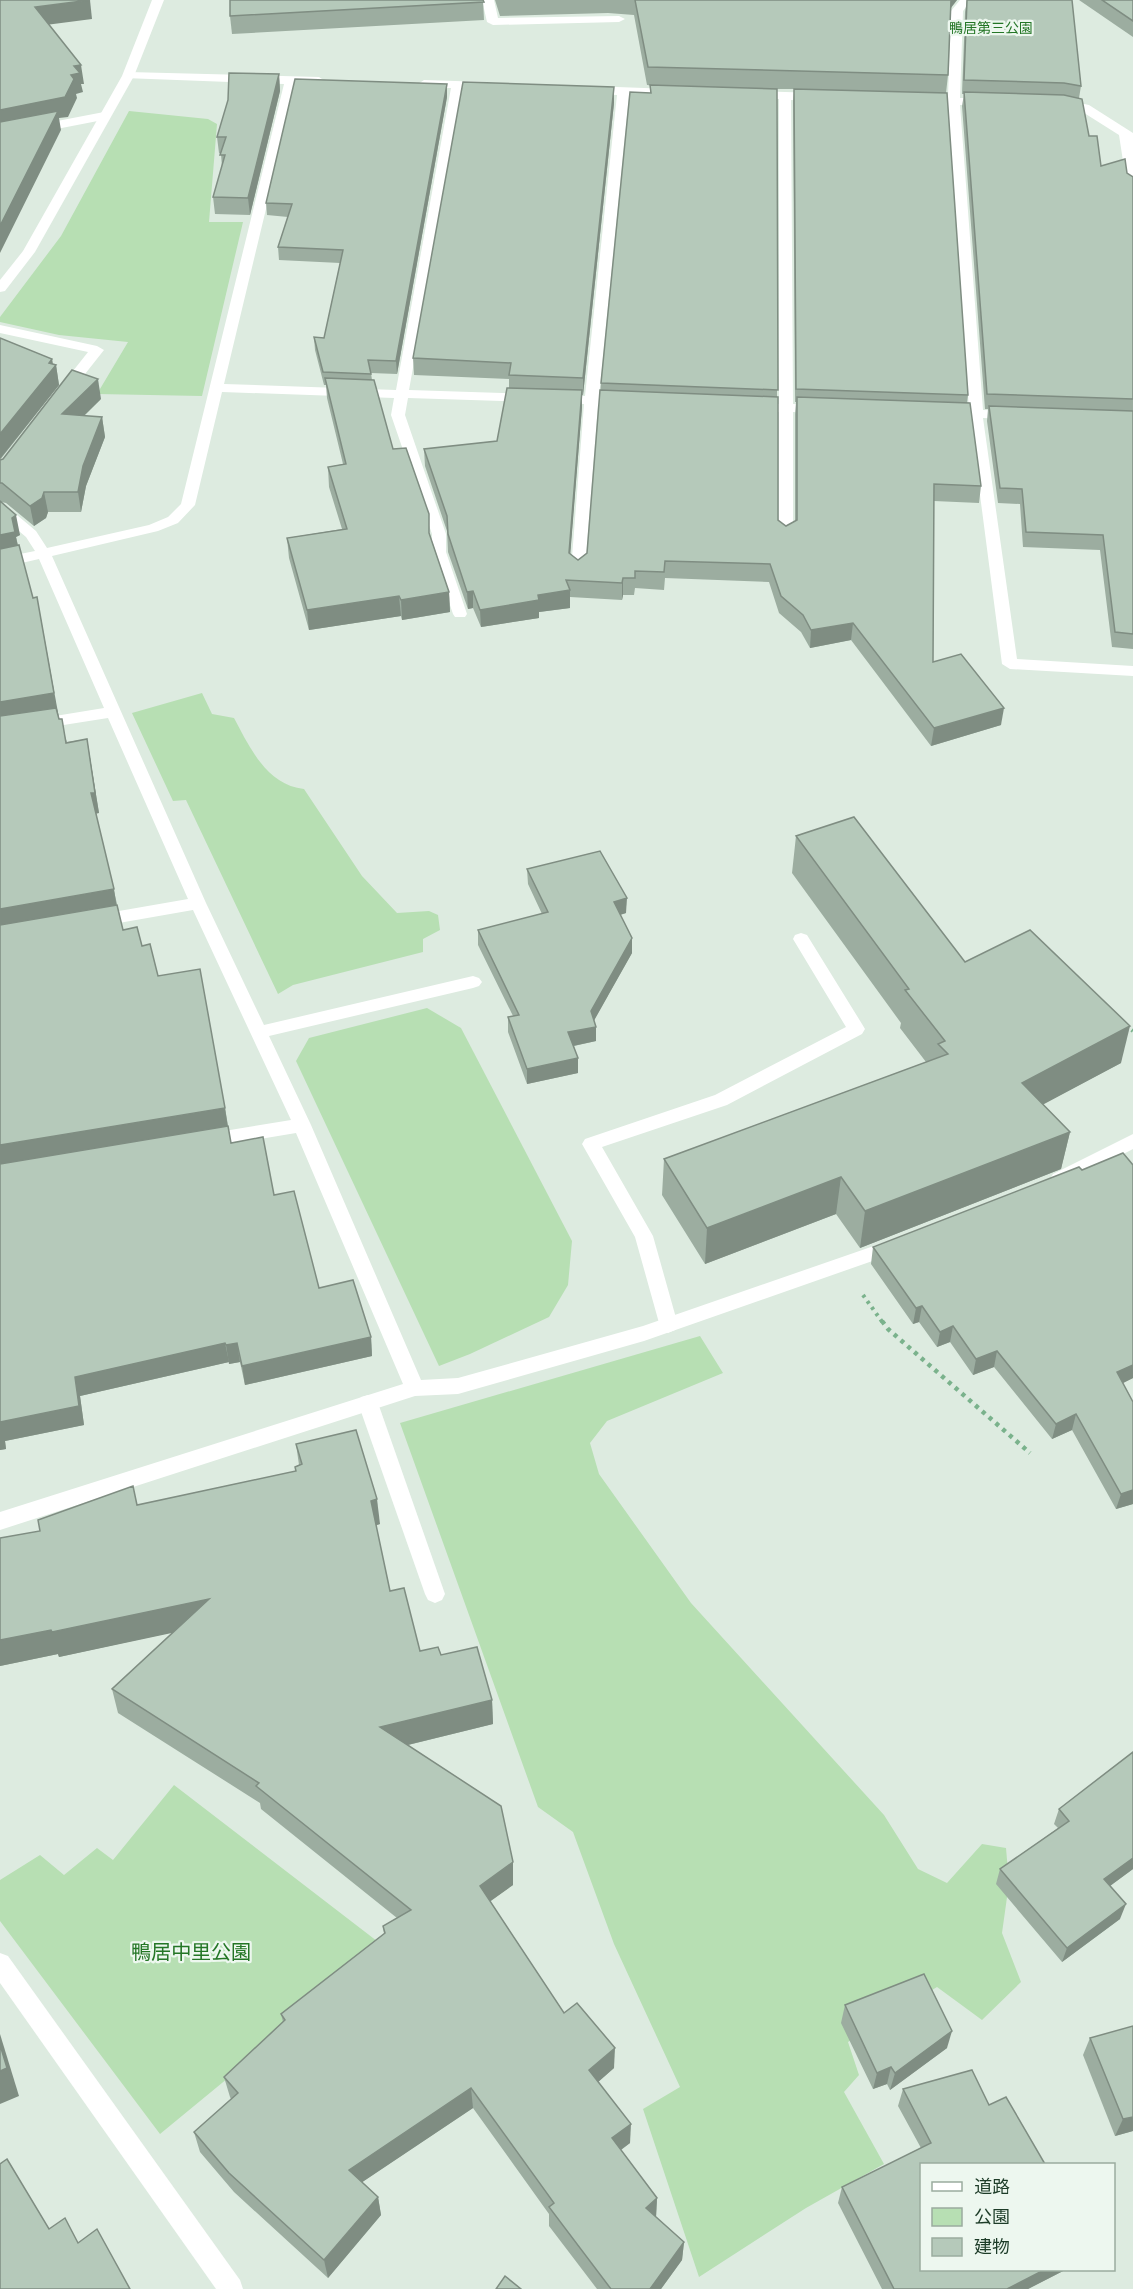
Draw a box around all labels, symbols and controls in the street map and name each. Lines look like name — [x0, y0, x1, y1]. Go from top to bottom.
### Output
park label: 鴨居第三公園 — [949, 19, 1033, 36]
park label: 鴨居中里公園 — [131, 1939, 251, 1963]
legend — [920, 2163, 1115, 2271]
text: 道路 — [974, 2175, 1010, 2197]
text: 公園 — [974, 2205, 1010, 2227]
text: 建物 — [974, 2235, 1010, 2257]

